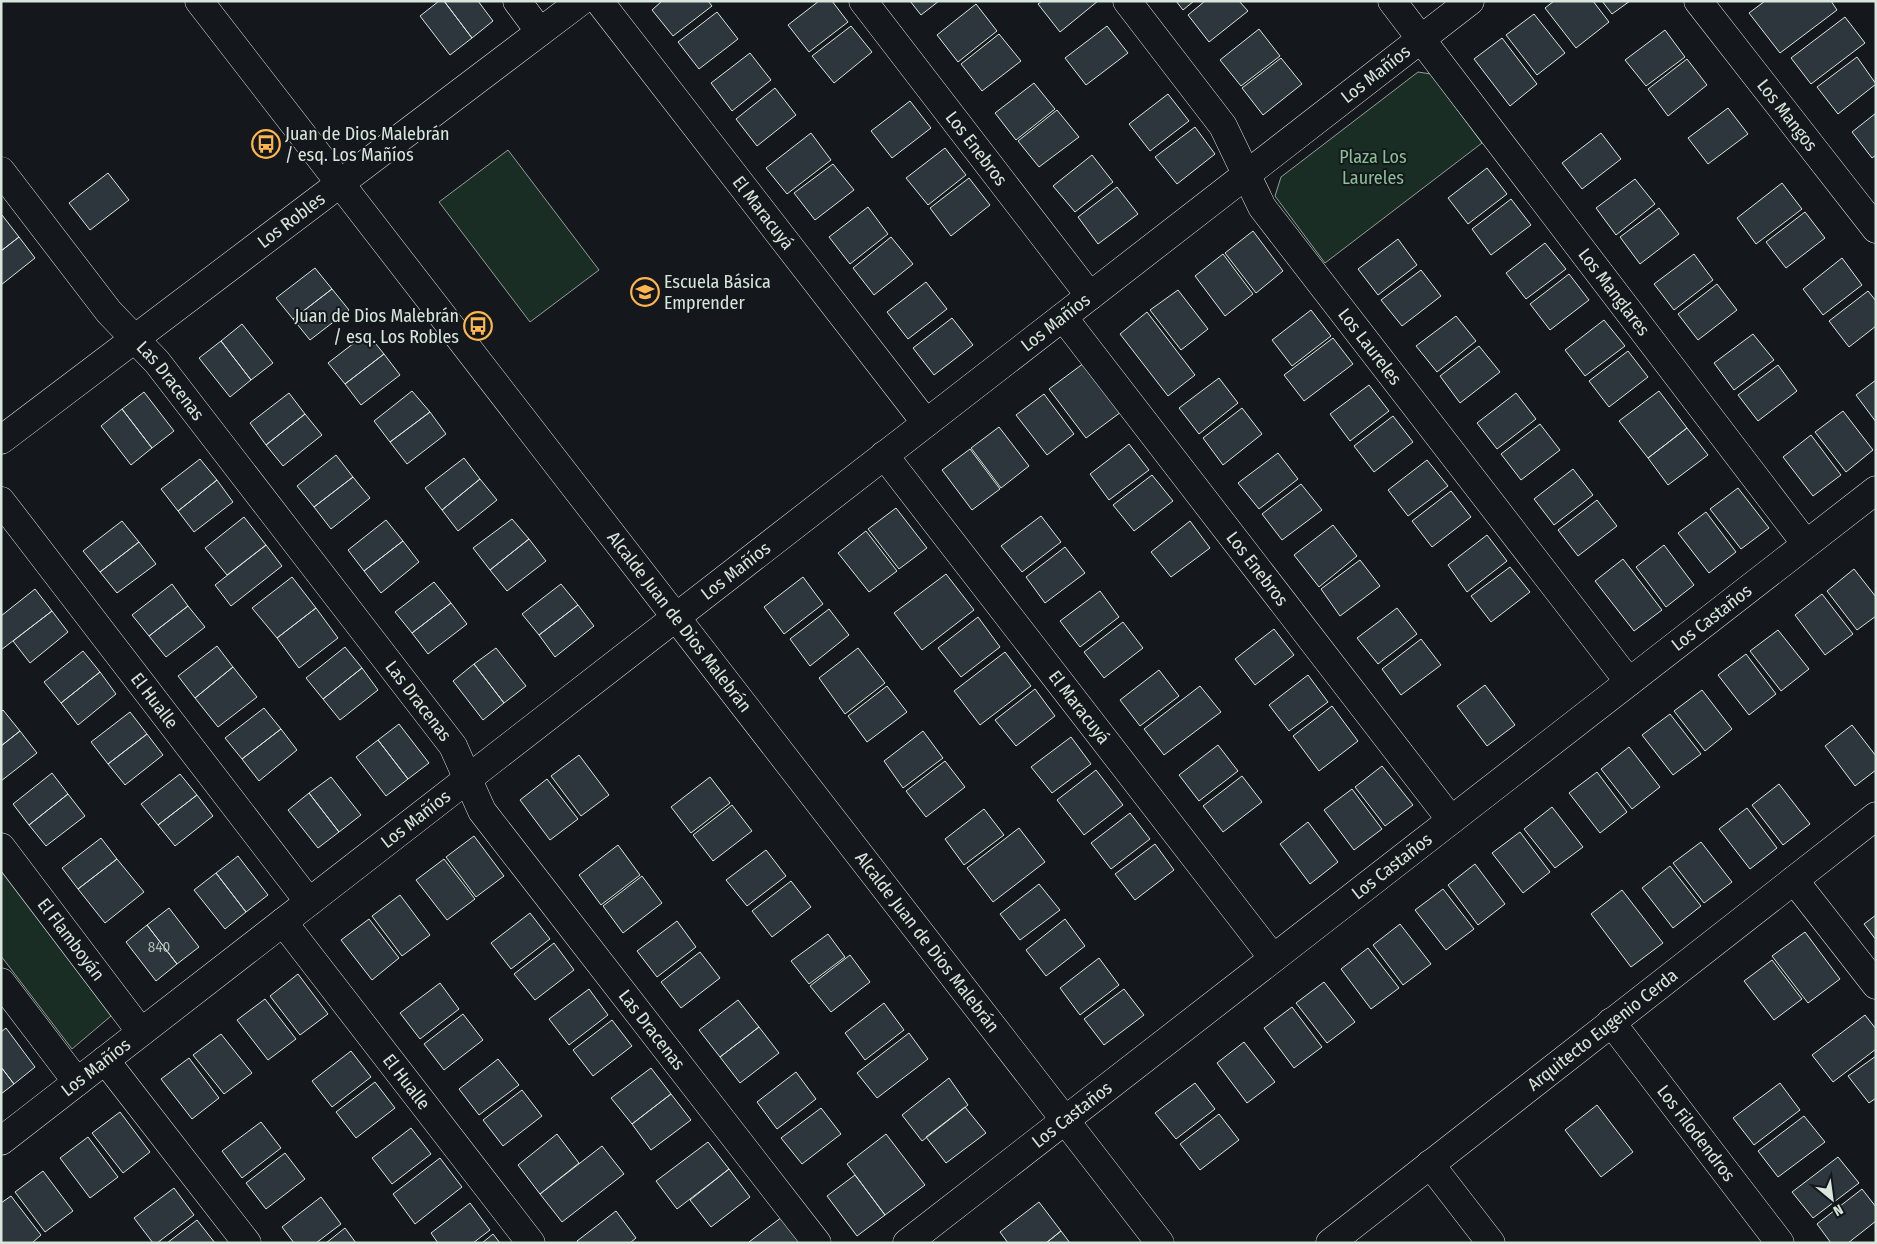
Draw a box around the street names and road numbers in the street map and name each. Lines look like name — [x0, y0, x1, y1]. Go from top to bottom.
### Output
street label: Los Mañíos — [1337, 40, 1415, 108]
street label: Los Mangos — [1752, 75, 1822, 156]
street label: Los Enebros — [941, 107, 1012, 190]
street label: El Maracuyá — [728, 172, 799, 254]
street label: Los Robles — [253, 188, 330, 253]
street label: Los Manglares — [1573, 244, 1655, 341]
street label: Los Mañíos — [1017, 289, 1095, 356]
street label: Los Laureles — [1333, 304, 1407, 390]
street label: Las Dracenas — [132, 337, 209, 425]
street label: Alcalde Juan de Dios Malebrán — [603, 527, 756, 717]
street label: Los Enebros — [1222, 527, 1293, 611]
street label: Los Mañíos — [697, 537, 775, 605]
street label: Los Castaños — [1667, 580, 1756, 656]
street label: Las Dracenas — [380, 656, 456, 746]
street label: El Maracuyá — [1044, 666, 1115, 749]
street label: El Hualle — [126, 669, 183, 733]
street label: Los Mañíos — [377, 785, 455, 853]
street label: Los Castaños — [1347, 828, 1437, 904]
street label: Alcalde Juan de Dios Malebrán — [850, 847, 1004, 1037]
street label: El Flamboyán — [33, 894, 109, 985]
street label: Arquitecto Eugenio Cerda — [1523, 964, 1682, 1095]
street label: Las Dracenas — [614, 985, 690, 1075]
street label: Los Mañíos — [57, 1033, 135, 1101]
street label: El Hualle — [378, 1050, 435, 1114]
street label: Los Castaños — [1028, 1077, 1117, 1153]
street label: Los Filodendros — [1652, 1081, 1740, 1186]

